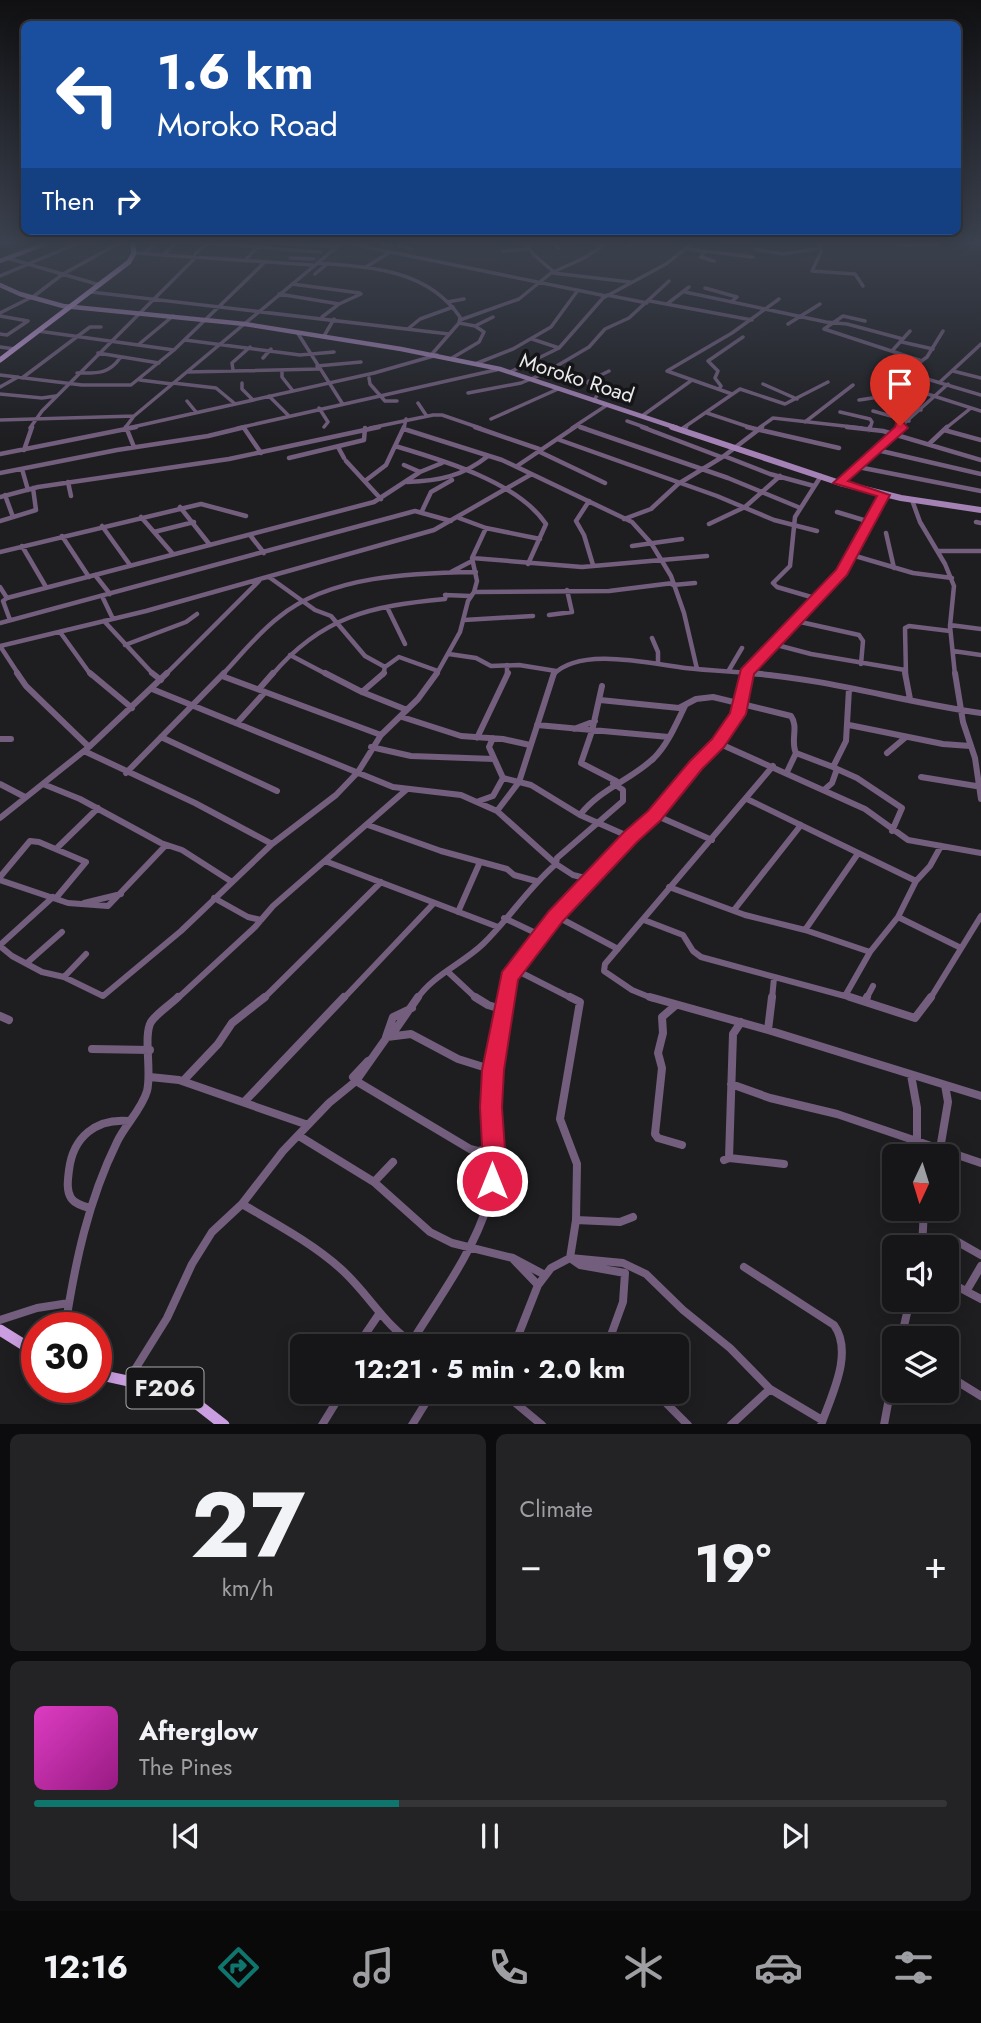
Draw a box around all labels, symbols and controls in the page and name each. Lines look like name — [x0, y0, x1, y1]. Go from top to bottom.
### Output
text: 1.6 km — [157, 37, 314, 107]
icon: left — [42, 49, 133, 140]
text: Moroko Road — [157, 102, 338, 148]
text: Then — [42, 182, 95, 220]
icon: right — [109, 182, 147, 220]
street label: Moroko Road — [516, 345, 638, 411]
pin — [870, 354, 930, 426]
icon: arrive — [881, 365, 919, 403]
position arrow — [455, 1144, 529, 1218]
north arrow — [882, 1144, 959, 1222]
map controls — [882, 1144, 959, 1403]
button: sound — [882, 1235, 959, 1312]
speed limit sign: 30 — [21, 1312, 112, 1403]
button: layers — [882, 1326, 959, 1403]
text: 12:21 · 5 min · 2.0 km — [354, 1350, 625, 1388]
road number: F206 — [127, 1368, 204, 1408]
text: 27 — [190, 1460, 305, 1591]
text: Climate — [520, 1492, 593, 1526]
text: 19° — [694, 1526, 771, 1602]
text: − — [520, 1537, 542, 1592]
text: + — [924, 1537, 947, 1592]
text: km/h — [222, 1571, 274, 1605]
text: Afterglow — [139, 1712, 258, 1750]
text: The Pines — [139, 1750, 232, 1784]
icon: previous — [167, 1817, 205, 1855]
icon: pause — [471, 1817, 509, 1855]
icon: next — [776, 1817, 814, 1855]
icon: directions — [214, 1943, 263, 1992]
icon: music — [349, 1943, 398, 1992]
icon: phone — [484, 1943, 533, 1992]
icon: climate — [619, 1943, 668, 1992]
icon: car — [754, 1943, 803, 1992]
icon: filters — [889, 1943, 938, 1992]
text: 12:16 — [43, 1944, 128, 1990]

